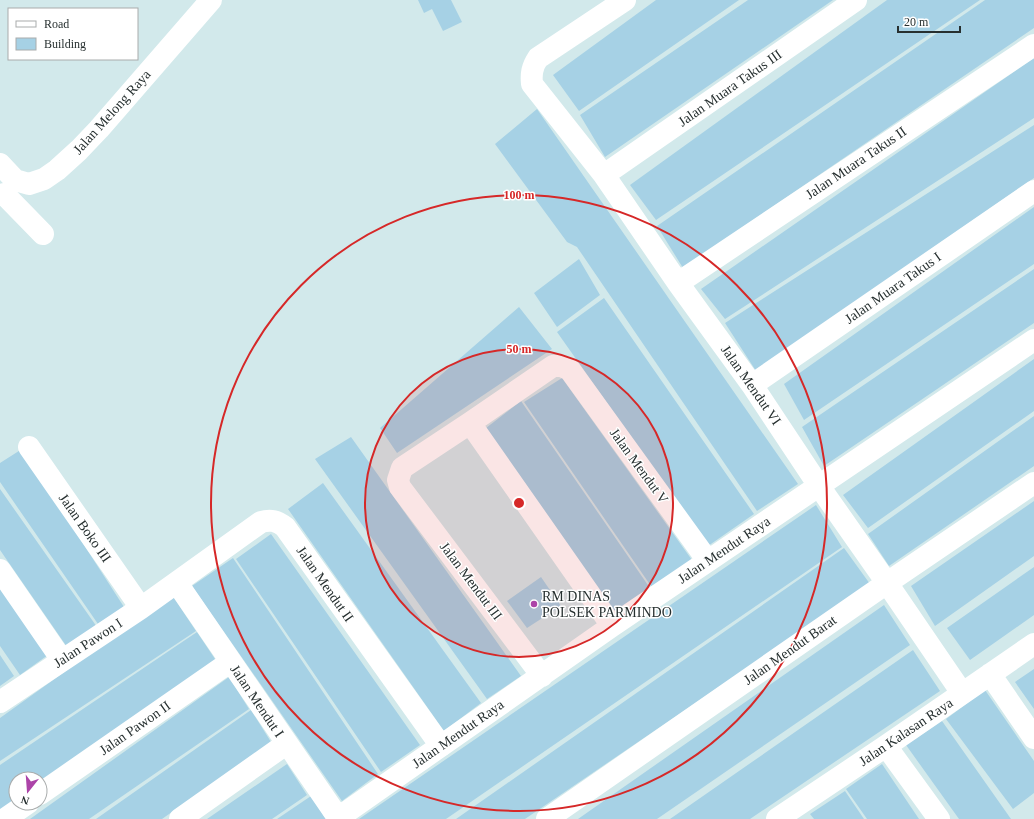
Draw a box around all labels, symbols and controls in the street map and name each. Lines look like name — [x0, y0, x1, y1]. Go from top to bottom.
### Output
legend — [8, 8, 138, 60]
scale bar — [898, 8, 960, 34]
text: 20 m — [904, 15, 929, 29]
text: Road — [44, 17, 69, 31]
text: Building — [44, 37, 86, 51]
street label: Jalan Muara Takus III — [675, 46, 785, 129]
street label: Jalan Melong Raya — [70, 66, 154, 157]
street label: Jalan Muara Takus II — [803, 124, 909, 202]
text: 100 m — [504, 188, 535, 202]
street label: Jalan Muara Takus I — [842, 249, 944, 327]
text: 50 m — [507, 342, 532, 356]
street label: Jalan Mendut VI — [718, 342, 784, 428]
street label: Jalan Mendut V — [607, 426, 671, 506]
street label: Jalan Boko III — [56, 491, 114, 565]
centre of rings — [512, 496, 526, 510]
street label: Jalan Mendut Raya — [675, 513, 774, 586]
street label: Jalan Mendut III — [437, 539, 505, 623]
street label: Jalan Mendut II — [293, 543, 357, 625]
place label: RM DINAS POLSEK PARMINDO — [542, 589, 672, 620]
marker: RM DINAS POLSEK PARMINDO — [529, 599, 539, 609]
street label: Jalan Mendut Barat — [741, 612, 839, 688]
street label: Jalan Pawon I — [51, 615, 125, 671]
street label: Jalan Mendut I — [227, 662, 287, 740]
street label: Jalan Kalasan Raya — [856, 695, 956, 769]
street label: Jalan Mendut Raya — [409, 696, 507, 771]
street label: Jalan Pawon II — [97, 698, 174, 758]
north arrow — [8, 771, 48, 811]
text: N — [19, 794, 31, 807]

